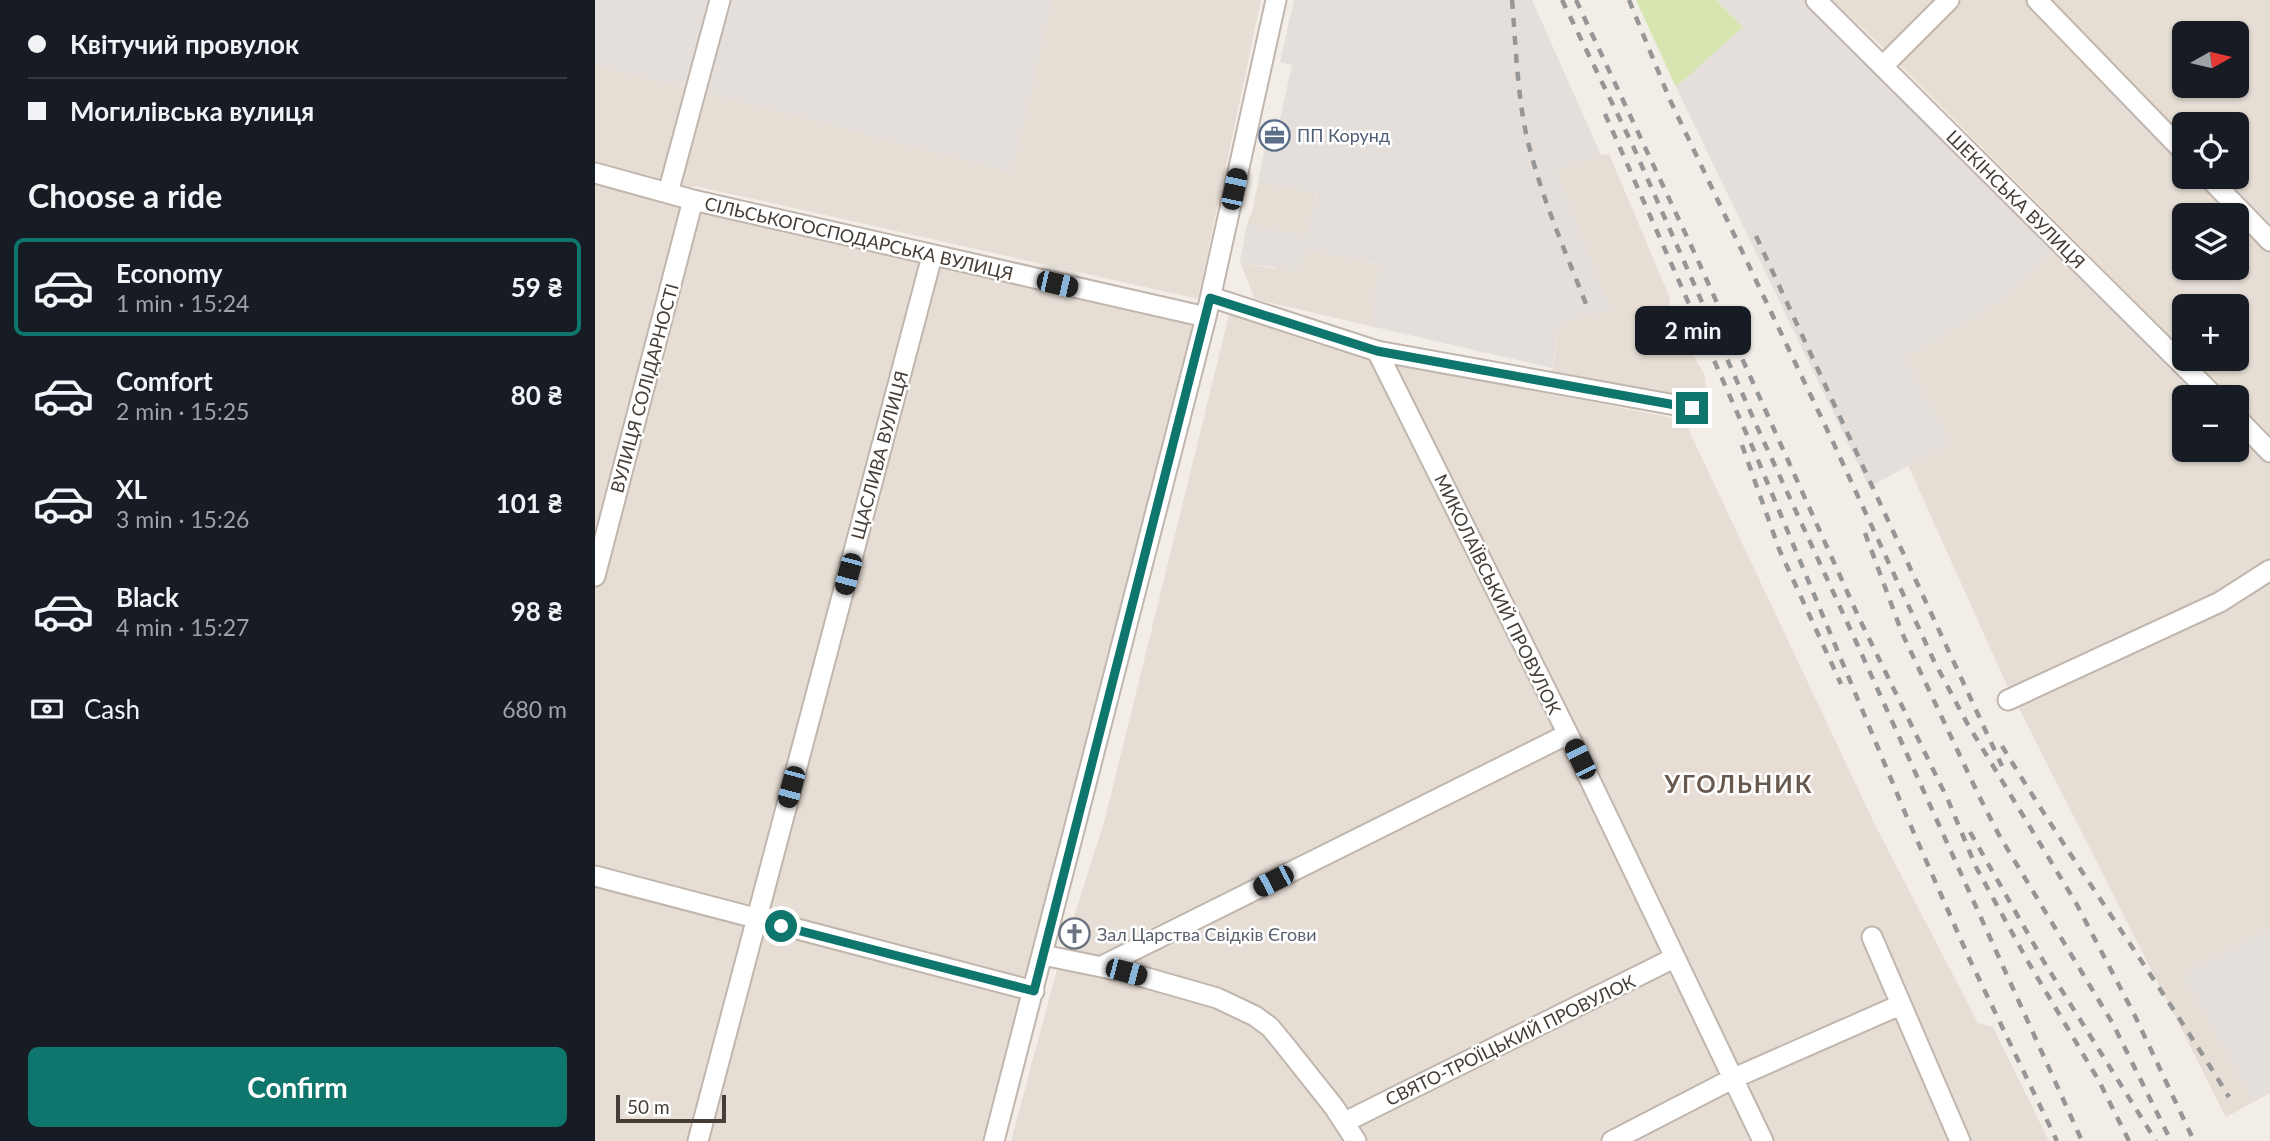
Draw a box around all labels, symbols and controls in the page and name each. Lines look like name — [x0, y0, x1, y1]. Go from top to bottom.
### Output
north arrow — [2172, 21, 2249, 98]
map controls — [2172, 21, 2249, 462]
text: Квітучий провулок — [70, 28, 299, 60]
text: Могилівська вулиця — [70, 95, 314, 127]
button: locate — [2172, 112, 2249, 189]
office icon: ПП Корунд — [1257, 118, 1291, 152]
place label: ПП Корунд — [1297, 124, 1390, 146]
street label: ШЕКІНСЬКА ВУЛИЦЯ — [1942, 125, 2090, 273]
car — [1220, 166, 1249, 212]
text: Choose a ride — [28, 176, 222, 215]
street label: СІЛЬСЬКОГОСПОДАРСЬКА ВУЛИЦЯ — [703, 192, 1015, 284]
button: layers — [2172, 203, 2249, 280]
icon: car — [32, 256, 95, 319]
text: Economy — [116, 257, 222, 289]
car — [1035, 269, 1080, 299]
text: 59 ₴ — [511, 271, 563, 303]
street label: ВУЛИЦЯ СОЛІДАРНОСТІ — [605, 281, 683, 495]
text: 1 min · 15:24 — [116, 289, 249, 317]
button: + — [2172, 294, 2249, 371]
callout: 2 min — [1634, 306, 1750, 356]
text: 2 min — [1664, 316, 1722, 344]
icon: car — [32, 364, 95, 427]
text: Comfort — [116, 365, 213, 397]
street label: ЩАСЛИВА ВУЛИЦЯ — [846, 368, 912, 542]
text: 80 ₴ — [511, 379, 563, 411]
button: − — [2172, 385, 2249, 462]
route end — [1676, 392, 1708, 424]
text: 2 min · 15:25 — [116, 397, 249, 425]
street label: МИКОЛАЇВСЬКИЙ ПРОВУЛОК — [1430, 470, 1566, 718]
icon: car — [32, 472, 95, 535]
text: XL — [116, 473, 147, 505]
text: 101 ₴ — [496, 487, 563, 519]
text: 3 min · 15:26 — [116, 505, 249, 533]
car — [833, 551, 864, 597]
icon: car — [32, 580, 95, 643]
text: Black — [116, 581, 179, 613]
text: 98 ₴ — [511, 595, 563, 627]
text: 4 min · 15:27 — [116, 613, 249, 641]
icon: cash — [28, 690, 66, 728]
text: Cash — [84, 693, 140, 725]
text: 680 m — [502, 695, 567, 723]
car — [1562, 736, 1599, 782]
car — [776, 764, 807, 810]
district label: УГОЛЬНИК — [1663, 769, 1814, 798]
car — [1250, 862, 1297, 900]
route start — [765, 910, 797, 942]
church icon: Зал Царства Свідків Єгови — [1057, 917, 1091, 951]
place label: Зал Царства Свідків Єгови — [1097, 923, 1317, 945]
car — [1103, 956, 1150, 988]
street label: СВЯТО-ТРОЇЦЬКИЙ ПРОВУЛОК — [1382, 970, 1638, 1110]
button: Confirm — [28, 1047, 567, 1127]
scale bar — [616, 1092, 726, 1124]
text: 50 m — [627, 1095, 670, 1118]

